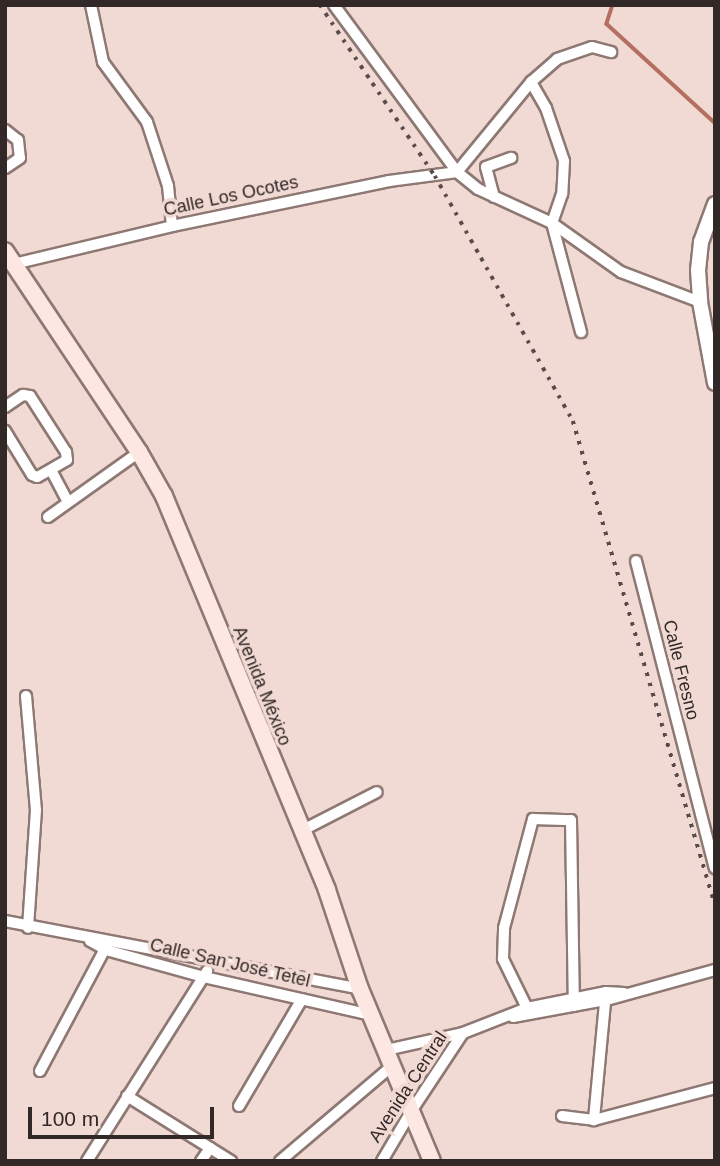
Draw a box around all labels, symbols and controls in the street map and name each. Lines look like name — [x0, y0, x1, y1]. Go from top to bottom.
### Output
street label: Calle Los Ocotes — [162, 171, 300, 221]
street label: Calle Fresno — [658, 618, 704, 722]
street label: Avenida México — [228, 623, 296, 749]
street label: Calle San José Tetel — [148, 934, 312, 992]
street label: Avenida Central — [364, 1028, 452, 1146]
scale bar — [32, 1092, 217, 1136]
text: 100 m — [41, 1107, 99, 1130]

